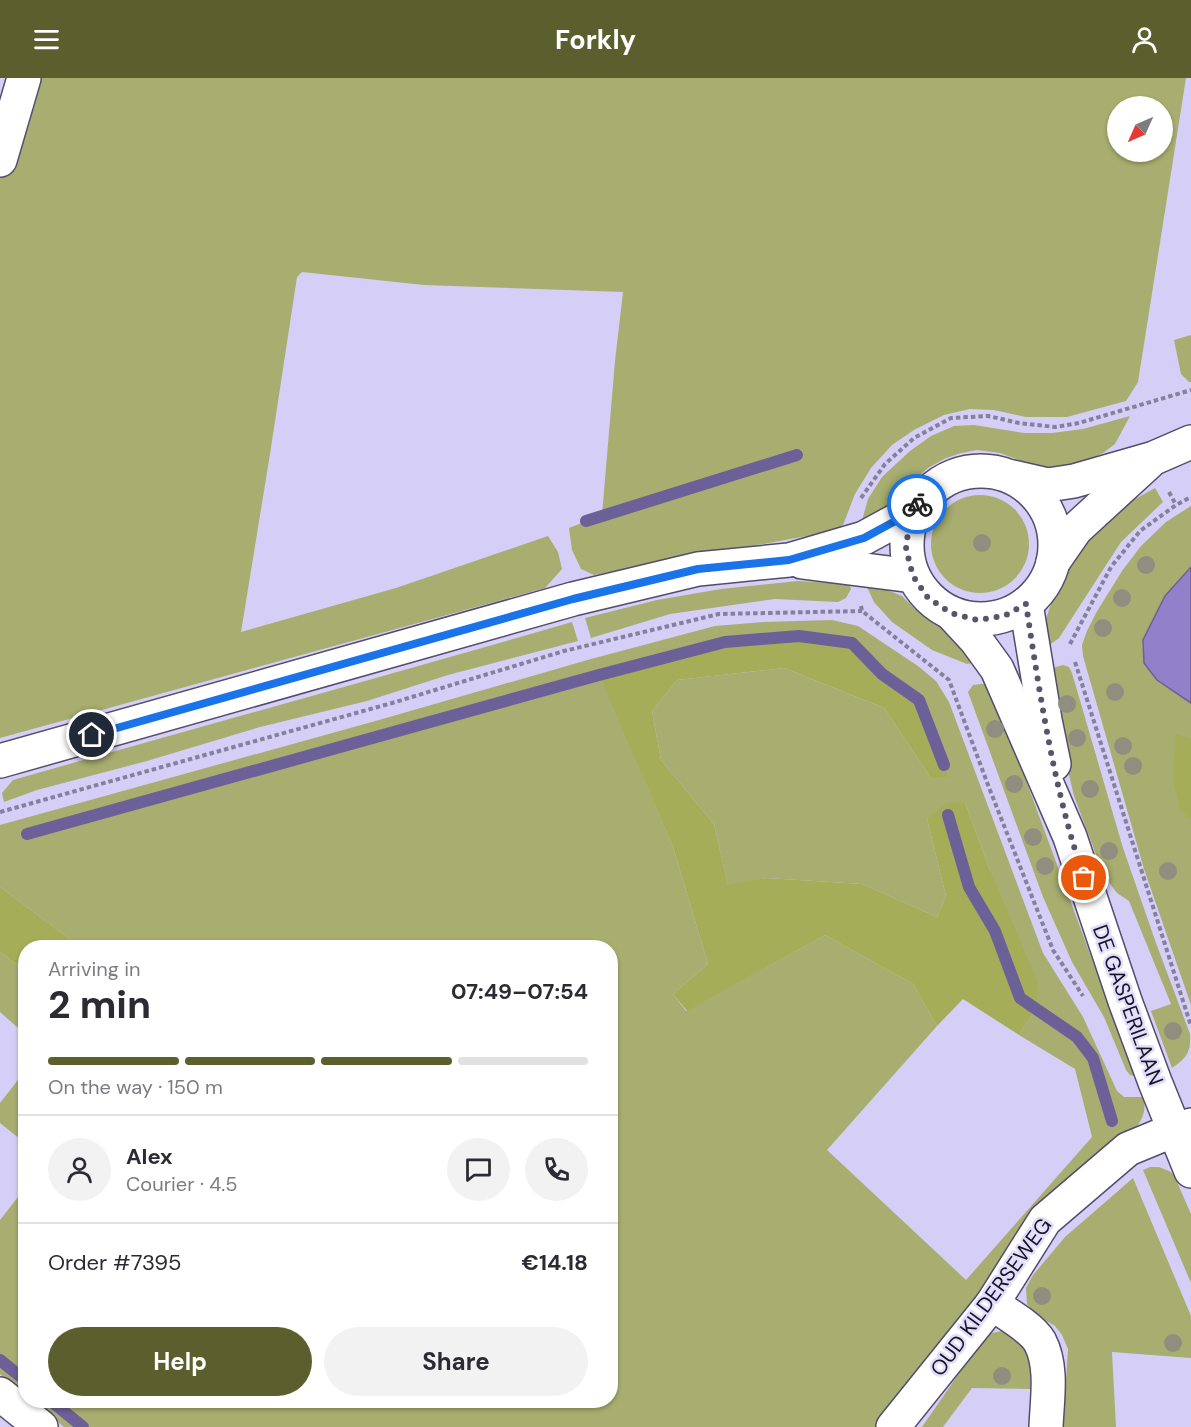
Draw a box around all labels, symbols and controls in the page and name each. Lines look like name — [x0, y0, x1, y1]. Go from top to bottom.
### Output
text: Forkly — [555, 22, 636, 57]
icon: menu — [30, 23, 63, 56]
icon: person — [1128, 23, 1161, 56]
north arrow — [1107, 96, 1173, 162]
map controls — [1107, 96, 1173, 162]
courier — [887, 474, 947, 534]
icon: bike — [901, 488, 934, 521]
pin — [66, 709, 117, 760]
icon: home — [75, 718, 108, 751]
pin — [1058, 852, 1109, 903]
icon: bag — [1067, 861, 1100, 894]
street label: DE GASPERILAAN — [1086, 921, 1170, 1089]
text: Arriving in — [48, 956, 140, 982]
text: 07:49–07:54 — [451, 977, 588, 1006]
text: 2 min — [48, 979, 151, 1030]
text: On the way · 150 m — [48, 1074, 223, 1100]
button: person — [48, 1138, 111, 1201]
button: chat — [447, 1138, 510, 1201]
button: phone — [525, 1138, 588, 1201]
text: Alex — [126, 1142, 173, 1171]
text: Courier · 4.5 — [126, 1171, 238, 1197]
street label: OUD KILDERSEWEG — [924, 1212, 1058, 1382]
text: Order #7395 — [48, 1248, 182, 1277]
text: €14.18 — [522, 1248, 588, 1277]
button: Help — [48, 1327, 312, 1396]
button: Share — [324, 1327, 588, 1396]

